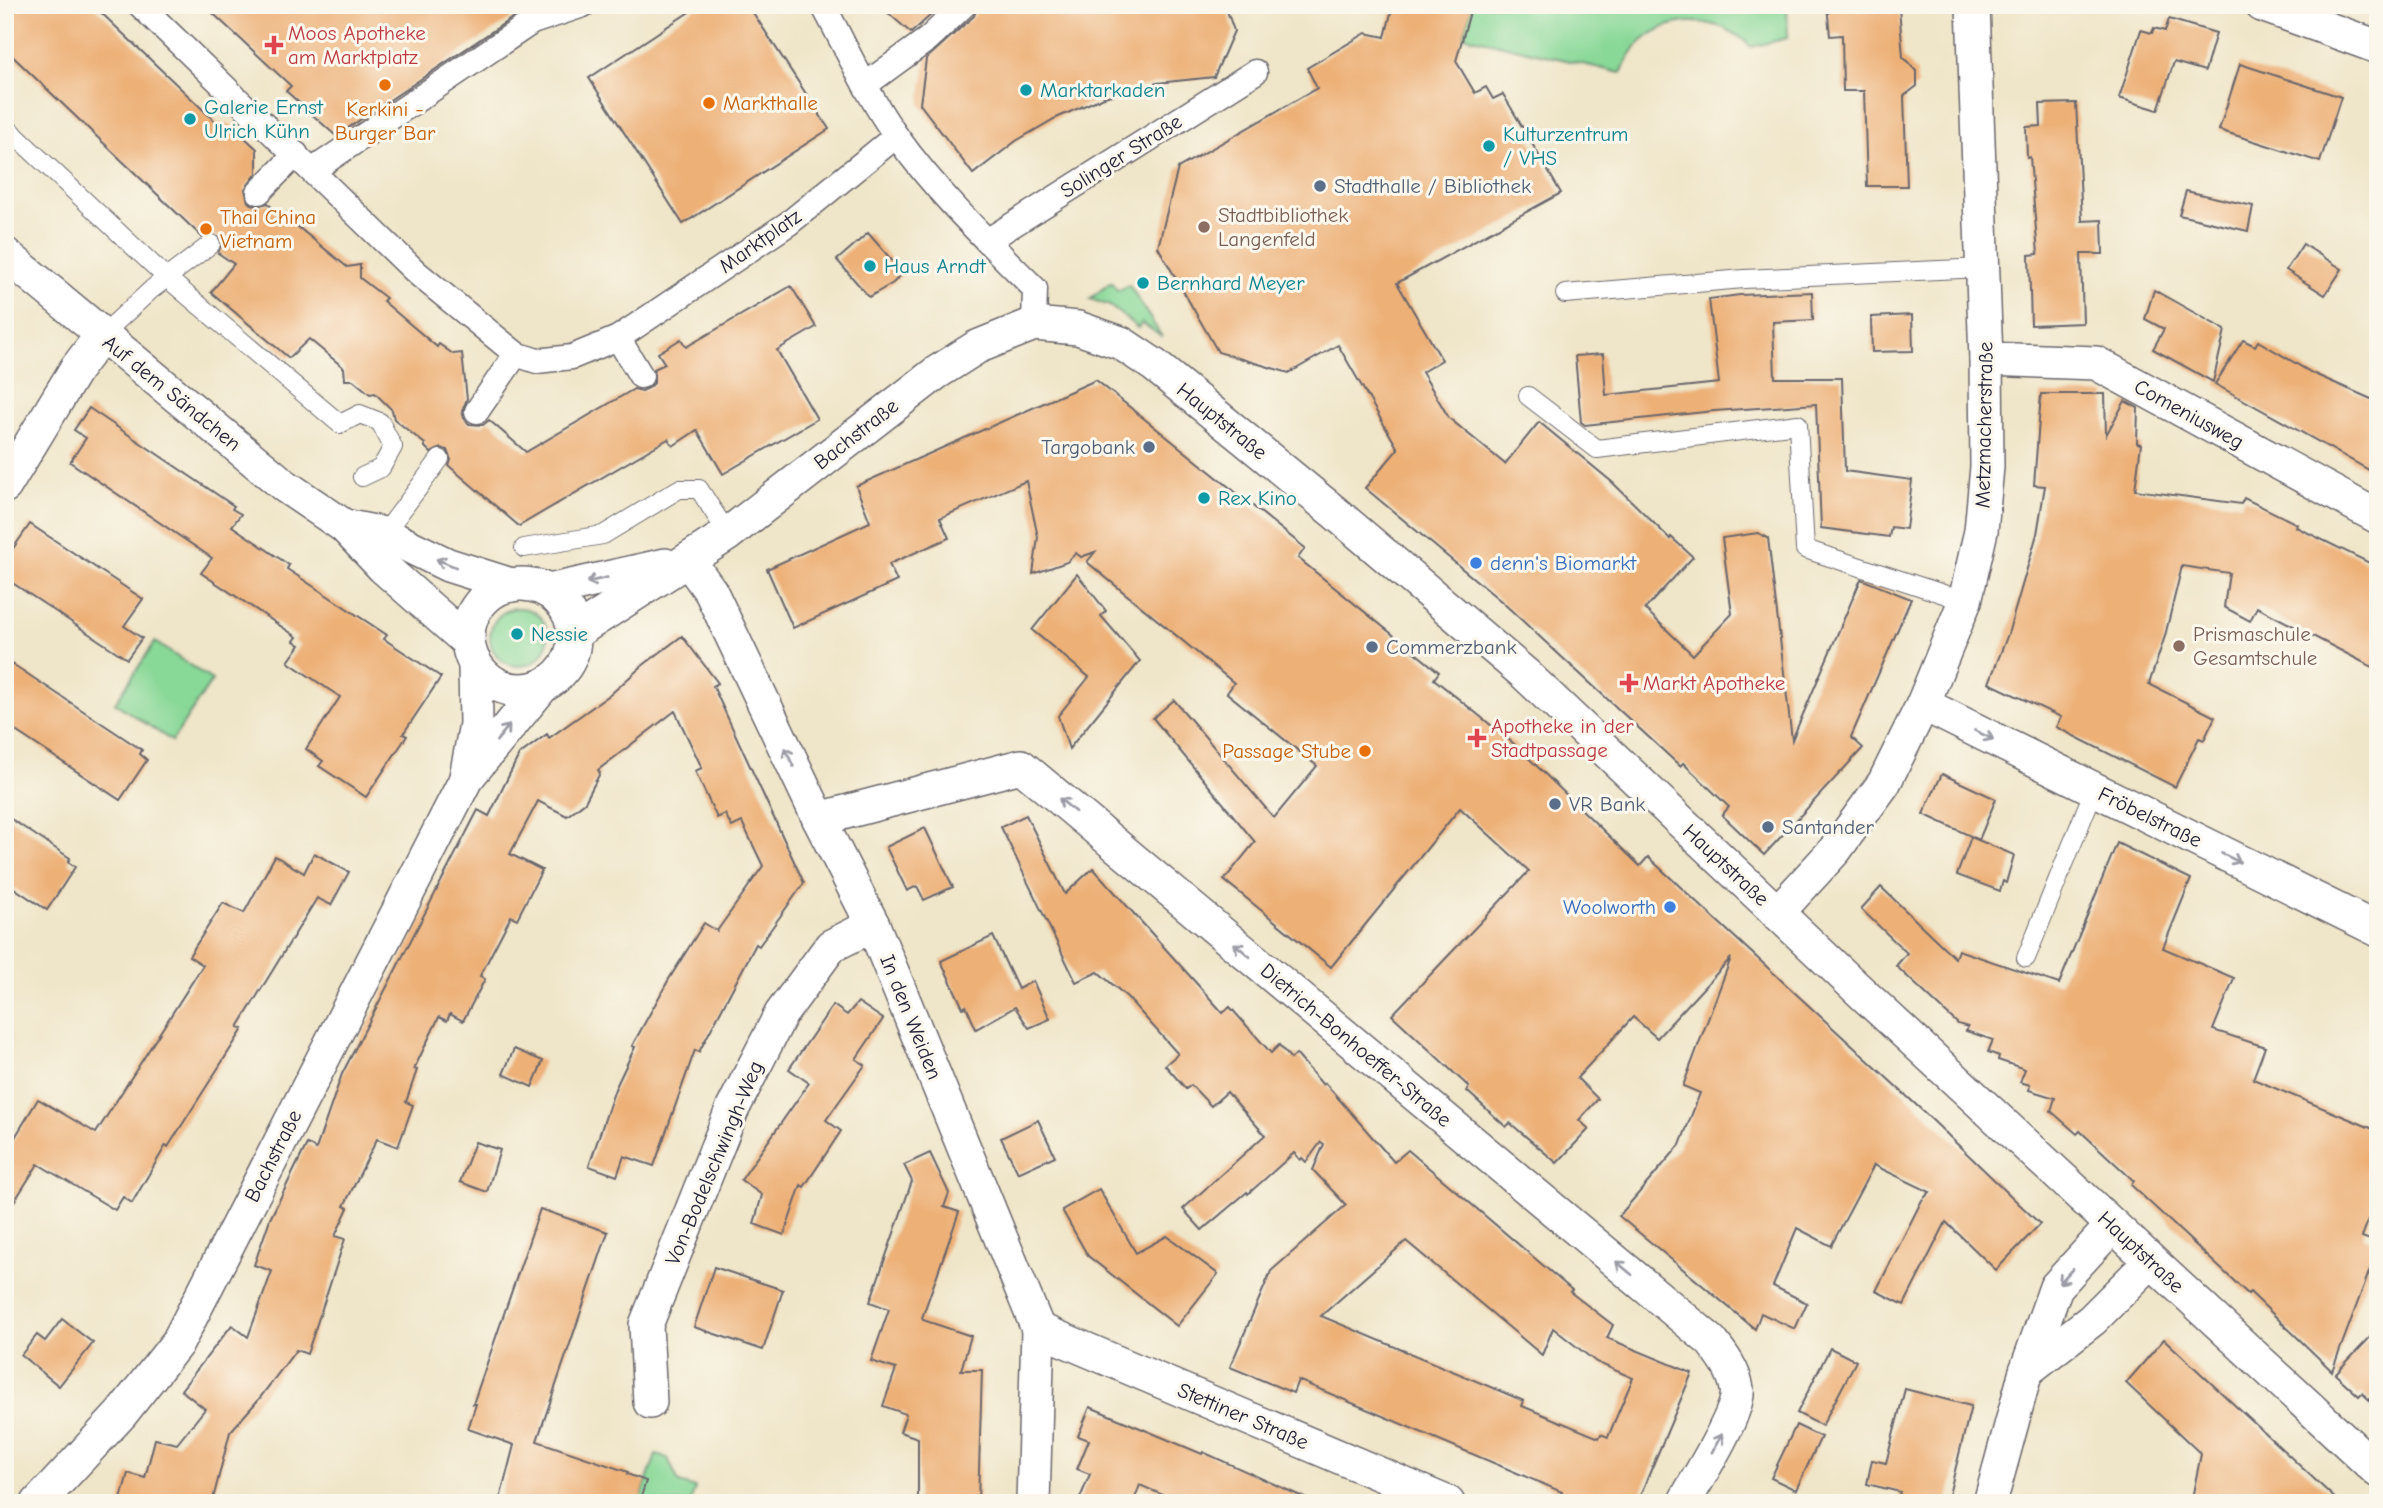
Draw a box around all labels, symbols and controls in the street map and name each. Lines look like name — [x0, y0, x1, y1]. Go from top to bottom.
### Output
place label: Moos Apotheke am Marktplatz — [288, 21, 426, 69]
marker: Moos Apotheke am Marktplatz — [266, 37, 282, 53]
marker: Kerkini - Burger Bar — [377, 77, 393, 93]
place label: Marktarkaden — [1040, 78, 1165, 102]
marker: Marktarkaden — [1018, 82, 1034, 98]
place label: Markthalle — [723, 91, 818, 115]
place label: Galerie Ernst Ulrich Kühn — [204, 95, 324, 143]
marker: Markthalle — [701, 95, 717, 111]
place label: Kerkini - Burger Bar — [335, 97, 436, 145]
street label: Solinger Straße — [1056, 109, 1186, 203]
marker: Galerie Ernst Ulrich Kühn — [182, 111, 198, 127]
place label: Kulturzentrum / VHS — [1503, 122, 1628, 170]
marker: Kulturzentrum / VHS — [1481, 138, 1497, 154]
place label: Stadthalle / Bibliothek — [1334, 174, 1531, 198]
marker: Stadthalle / Bibliothek — [1312, 178, 1328, 194]
place label: Stadtbibliothek Langenfeld — [1218, 203, 1348, 251]
street label: Marktplatz — [714, 204, 806, 278]
place label: Thai China Vietnam — [220, 205, 316, 253]
marker: Stadtbibliothek Langenfeld — [1196, 219, 1212, 235]
marker: Thai China Vietnam — [198, 221, 214, 237]
place label: Haus Arndt — [884, 254, 987, 278]
marker: Haus Arndt — [862, 258, 878, 274]
place label: Bernhard Meyer — [1157, 271, 1305, 295]
marker: Bernhard Meyer — [1135, 275, 1151, 291]
street label: Auf dem Sändchen — [98, 330, 246, 456]
street label: Metzmacherstraße — [1971, 341, 1997, 509]
street label: Comeniusweg — [2130, 374, 2248, 454]
street label: Hauptstraße — [1172, 377, 1272, 465]
street label: Bachstraße — [809, 394, 903, 474]
place label: Targobank — [1041, 435, 1135, 459]
marker: Targobank — [1141, 439, 1157, 455]
place label: Rex Kino — [1218, 486, 1297, 510]
marker: Rex Kino — [1196, 490, 1212, 506]
place label: denn's Biomarkt — [1490, 551, 1637, 575]
marker: denn's Biomarkt — [1468, 555, 1484, 571]
one-way arrow — [436, 556, 458, 569]
one-way arrow — [586, 574, 609, 588]
place label: Nessie — [531, 622, 588, 646]
place label: Prismaschule Gesamtschule — [2193, 622, 2317, 670]
marker: Nessie — [509, 626, 525, 642]
place label: Commerzbank — [1386, 635, 1517, 659]
marker: Prismaschule Gesamtschule — [2171, 638, 2187, 654]
marker: Commerzbank — [1364, 639, 1380, 655]
place label: Markt Apotheke — [1643, 671, 1785, 695]
marker: Markt Apotheke — [1621, 675, 1637, 691]
place label: Apotheke in der Stadtpassage — [1491, 714, 1634, 762]
one-way arrow — [495, 725, 511, 743]
one-way arrow — [1973, 728, 1994, 742]
marker: Apotheke in der Stadtpassage — [1469, 730, 1485, 746]
place label: Passage Stube — [1222, 739, 1351, 763]
marker: Passage Stube — [1357, 743, 1373, 759]
one-way arrow — [782, 747, 796, 768]
street label: Fröbelstraße — [2094, 782, 2206, 852]
place label: VR Bank — [1569, 792, 1645, 816]
marker: VR Bank — [1547, 796, 1563, 812]
one-way arrow — [1059, 797, 1077, 813]
place label: Santander — [1782, 815, 1875, 839]
street label: Hauptstraße — [1678, 819, 1774, 911]
marker: Santander — [1760, 819, 1776, 835]
one-way arrow — [2220, 851, 2241, 865]
place label: Woolworth — [1563, 895, 1656, 919]
marker: Woolworth — [1662, 899, 1678, 915]
one-way arrow — [1234, 942, 1252, 958]
street label: In den Weiden — [875, 951, 947, 1083]
street label: Dietrich-Bonhoeffer-Straße — [1256, 958, 1456, 1132]
street label: Von-Bodelschwingh-Weg — [660, 1057, 768, 1269]
street label: Bachstraße — [240, 1106, 306, 1206]
street label: Hauptstraße — [2093, 1206, 2189, 1298]
one-way arrow — [1616, 1260, 1634, 1276]
one-way arrow — [2058, 1267, 2075, 1284]
street label: Stettiner Straße — [1174, 1378, 1312, 1454]
one-way arrow — [1711, 1433, 1724, 1454]

